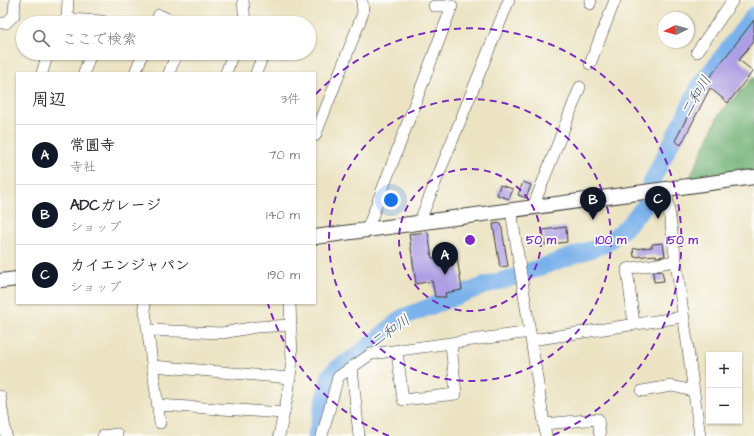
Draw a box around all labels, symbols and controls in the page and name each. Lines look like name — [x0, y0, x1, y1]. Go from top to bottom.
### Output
north arrow — [658, 12, 694, 48]
search box — [16, 16, 316, 60]
icon: search — [30, 27, 52, 49]
text: ここで検索 — [62, 29, 137, 50]
water label: 二和川 — [676, 72, 717, 121]
text: 周辺 — [32, 88, 66, 112]
text: 3件 — [280, 90, 300, 108]
text: 常圓寺 — [70, 135, 115, 156]
text: A — [41, 146, 49, 164]
text: 70 m — [268, 146, 300, 164]
text: 寺社 — [70, 158, 96, 176]
pin: C — [645, 186, 671, 219]
pin: B — [580, 187, 606, 220]
your location — [381, 190, 401, 210]
text: ADCガレージ — [70, 195, 161, 216]
text: B — [40, 206, 50, 224]
text: 140 m — [266, 206, 300, 224]
text: ショップ — [70, 218, 121, 236]
text: 50 m — [526, 232, 557, 249]
text: 100 m — [596, 232, 627, 249]
text: 150 m — [666, 232, 699, 249]
centre of rings — [463, 233, 477, 247]
pin: A — [432, 242, 458, 275]
text: カイエンジャパン — [70, 255, 190, 276]
text: C — [40, 266, 50, 284]
text: 190 m — [267, 266, 300, 284]
text: ショップ — [70, 278, 121, 296]
water label: 二和川 — [366, 310, 415, 353]
map controls — [706, 352, 742, 424]
button: + — [706, 352, 742, 388]
button: − — [706, 388, 742, 424]

